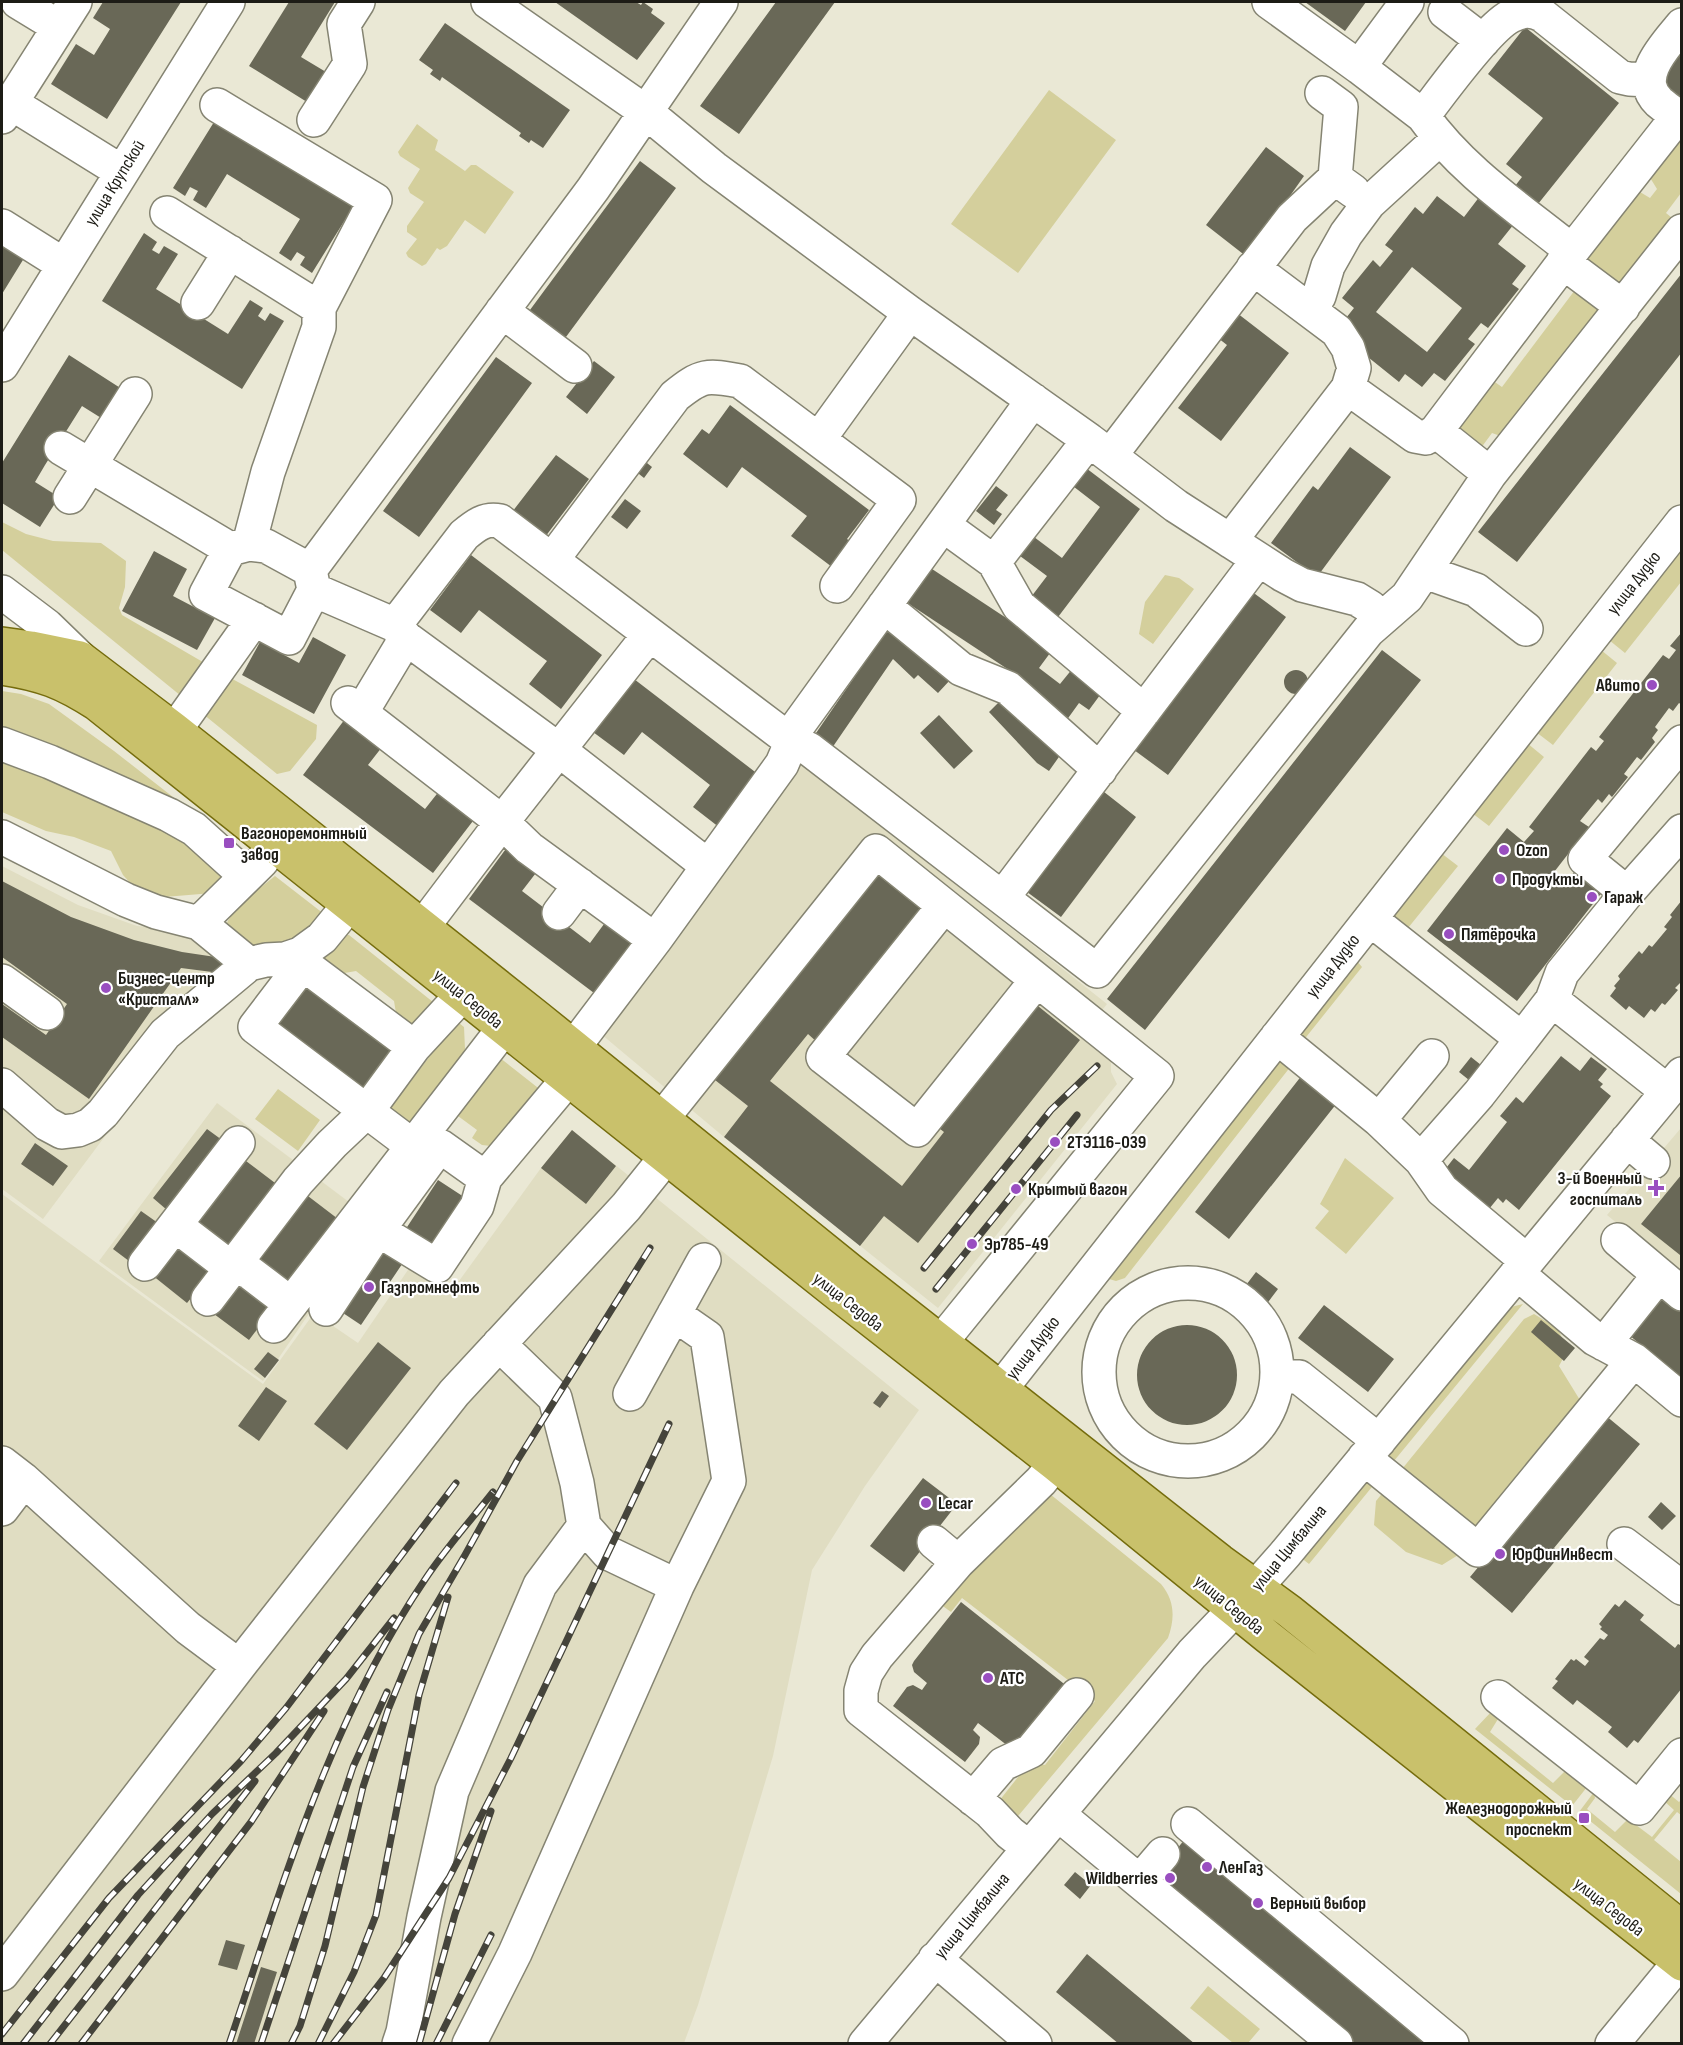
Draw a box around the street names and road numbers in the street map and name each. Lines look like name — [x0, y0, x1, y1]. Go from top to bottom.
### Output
street label: улица Крупской — [80, 136, 150, 230]
street label: улица Дудко — [1603, 547, 1665, 619]
street label: улица Дудко — [1302, 930, 1364, 1002]
street label: улица Седова — [429, 965, 507, 1033]
street label: улица Седова — [809, 1268, 887, 1336]
street label: улица Дудко — [1002, 1312, 1064, 1384]
street label: улица Цимбалина — [1247, 1501, 1331, 1595]
street label: улица Седова — [1190, 1571, 1268, 1639]
street label: улица Цимбалина — [930, 1869, 1014, 1963]
street label: улица Седова — [1570, 1873, 1648, 1941]

